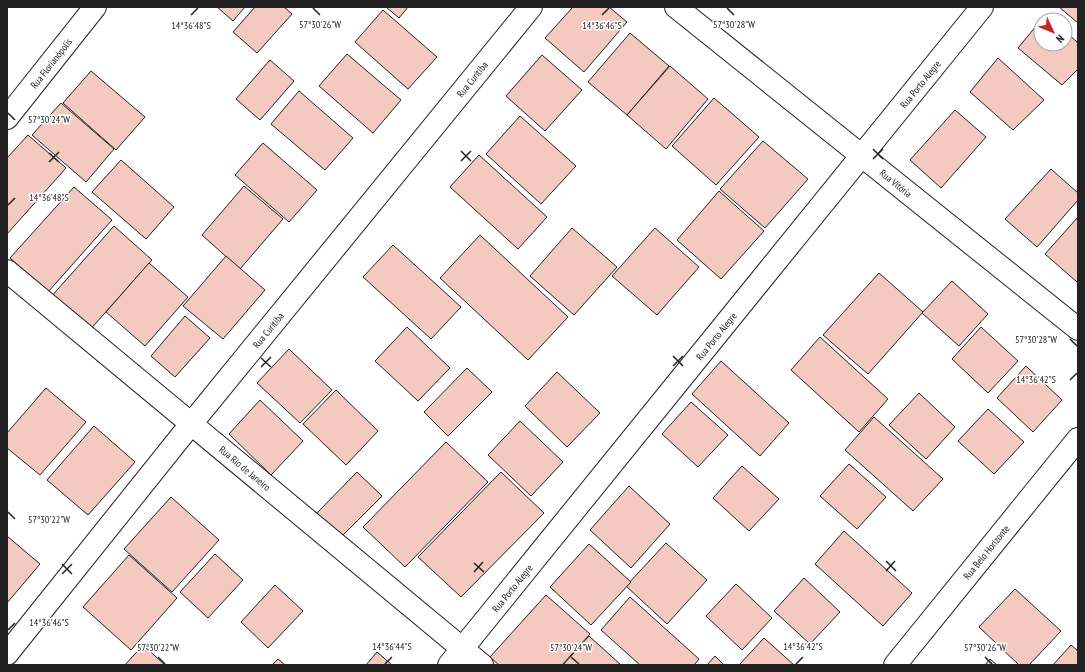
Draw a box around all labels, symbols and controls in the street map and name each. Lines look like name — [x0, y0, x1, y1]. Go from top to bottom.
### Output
north arrow — [1033, 12, 1073, 52]
text: 57°30'26"W — [299, 18, 341, 31]
text: 57°30'28"W — [713, 18, 755, 31]
text: 14°36'48"S — [171, 19, 211, 32]
text: 14°36'46"S — [582, 19, 622, 32]
text: N — [1053, 32, 1067, 46]
street label: Rua Florianópolis — [28, 35, 75, 91]
street label: Rua Porto Alegre — [897, 58, 944, 111]
street label: Rua Curitiba — [454, 59, 491, 100]
text: 57°30'24"W — [28, 113, 70, 126]
street label: Rua Vitória — [877, 166, 914, 200]
text: 14°36'48"S — [29, 191, 69, 204]
street label: Rua Curitiba — [250, 310, 287, 351]
street label: Rua Porto Alegre — [693, 310, 740, 363]
text: 57°30'28"W — [1015, 333, 1057, 346]
text: 14°36'42"S — [1016, 373, 1056, 386]
street label: Rua Rio de Janeiro — [216, 443, 273, 494]
text: 57°30'22"W — [28, 513, 70, 526]
street label: Rua Belo Horizonte — [960, 522, 1012, 582]
street label: Rua Porto Alegre — [489, 562, 536, 615]
text: 14°36'46"S — [29, 616, 69, 629]
text: 14°36'44"S — [372, 640, 412, 653]
text: 14°36'42"S — [783, 640, 823, 653]
text: 57°30'22"W — [137, 641, 179, 654]
text: 57°30'24"W — [550, 641, 592, 654]
text: 57°30'26"W — [964, 641, 1006, 654]

